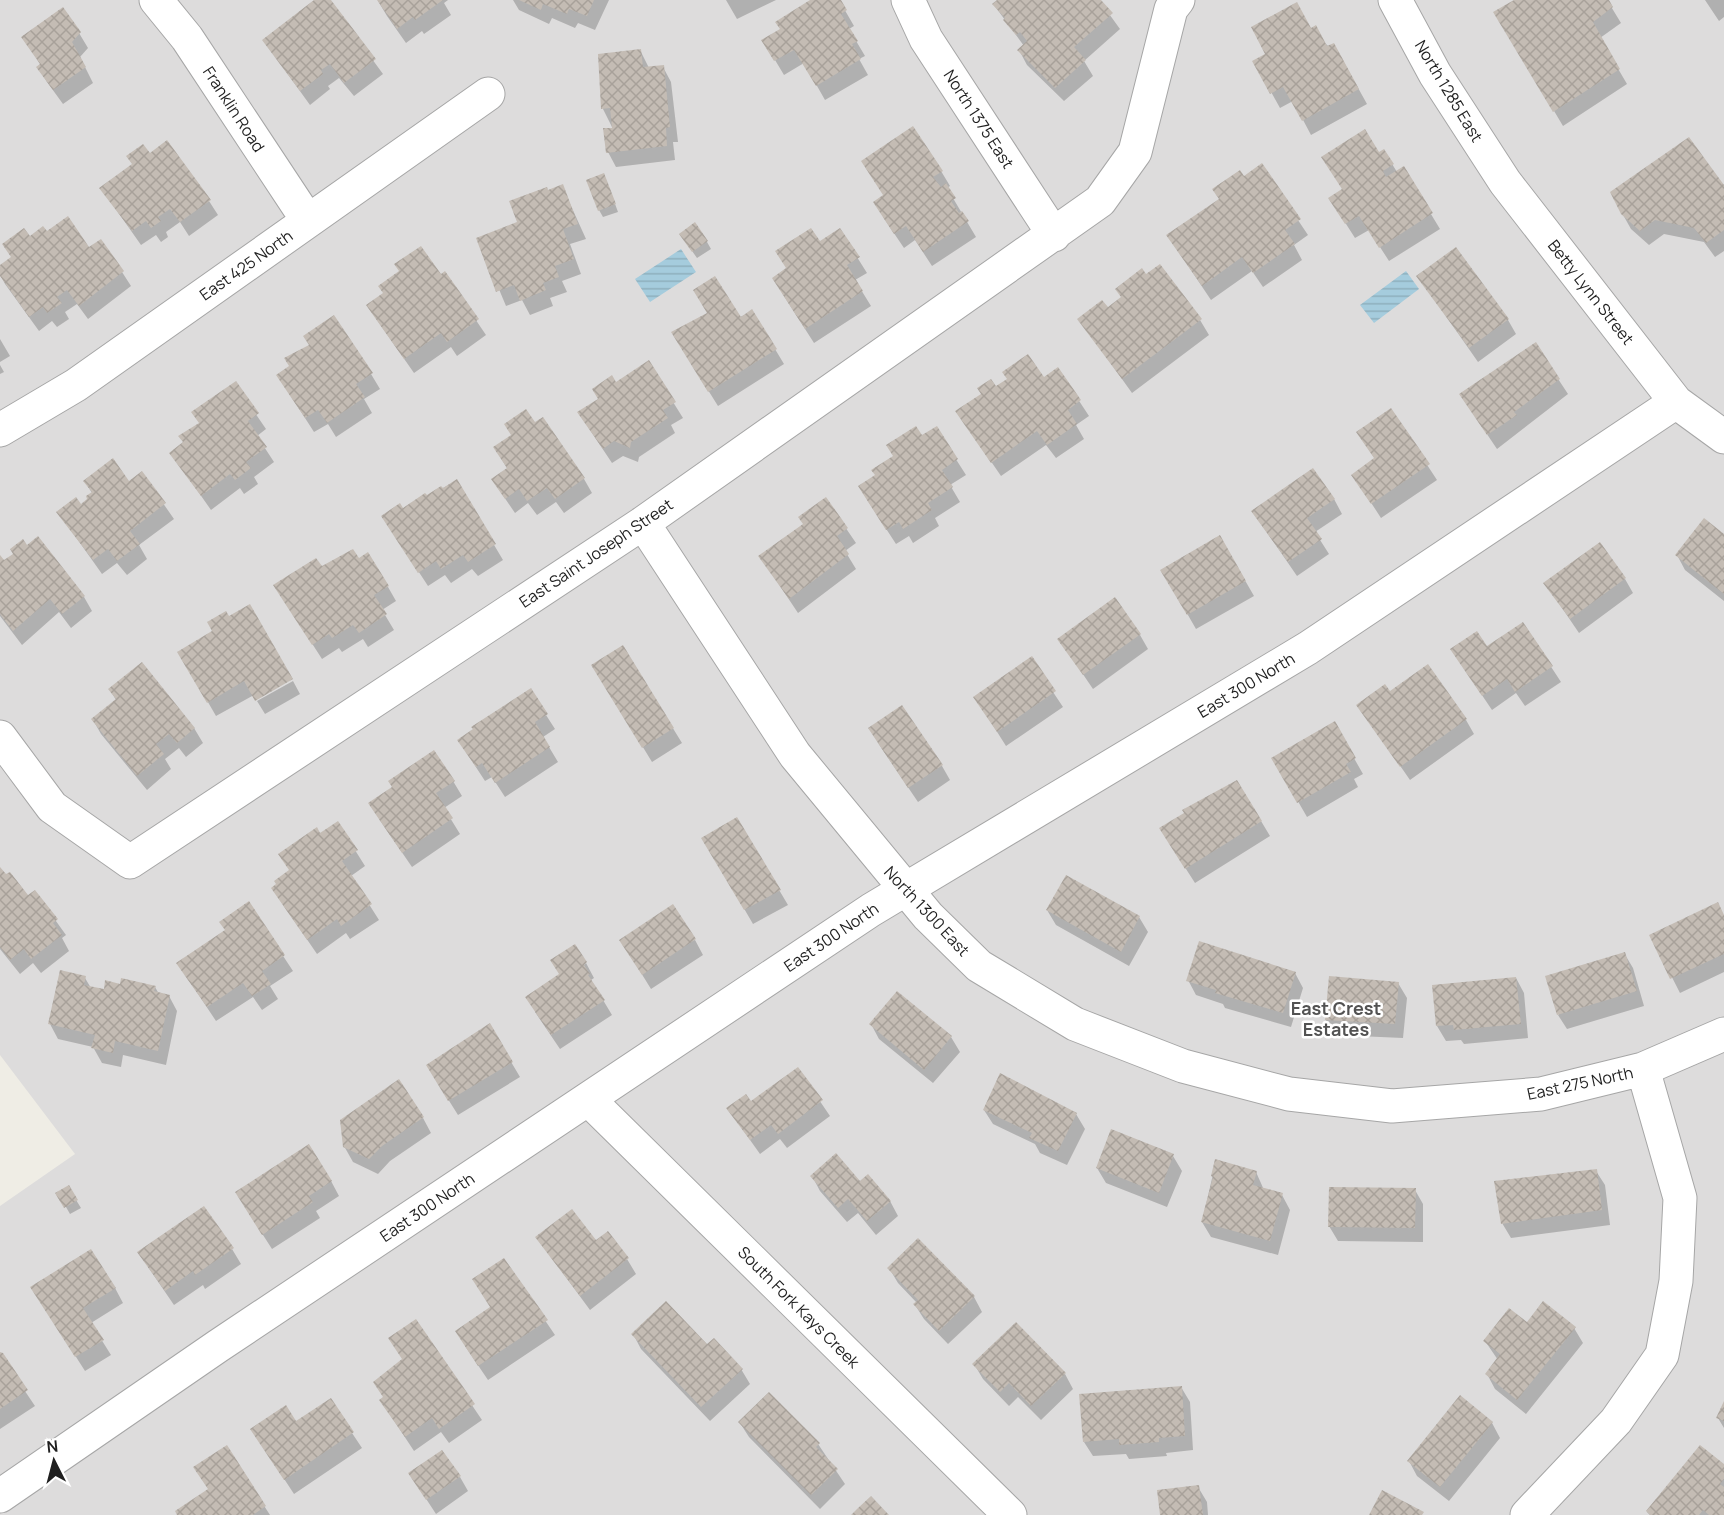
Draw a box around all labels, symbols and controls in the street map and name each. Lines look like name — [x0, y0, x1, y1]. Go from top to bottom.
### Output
street label: North 1285 East — [1410, 36, 1488, 146]
street label: Franklin Road — [198, 62, 270, 156]
street label: North 1375 East — [939, 65, 1019, 173]
street label: East 425 North — [195, 225, 297, 305]
street label: Betty Lynn Street — [1543, 235, 1639, 349]
street label: East Saint Joseph Street — [515, 493, 677, 613]
street label: East 300 North — [1193, 647, 1299, 723]
street label: North 1300 East — [879, 861, 975, 961]
street label: East 300 North — [779, 897, 883, 977]
district label: East Crest Estates — [1291, 996, 1381, 1041]
street label: East 275 North — [1525, 1061, 1635, 1105]
street label: East 300 North — [375, 1167, 479, 1247]
street label: South Fork Kays Creek — [733, 1241, 865, 1373]
north arrow — [24, 1431, 84, 1491]
text: N — [46, 1435, 59, 1458]

